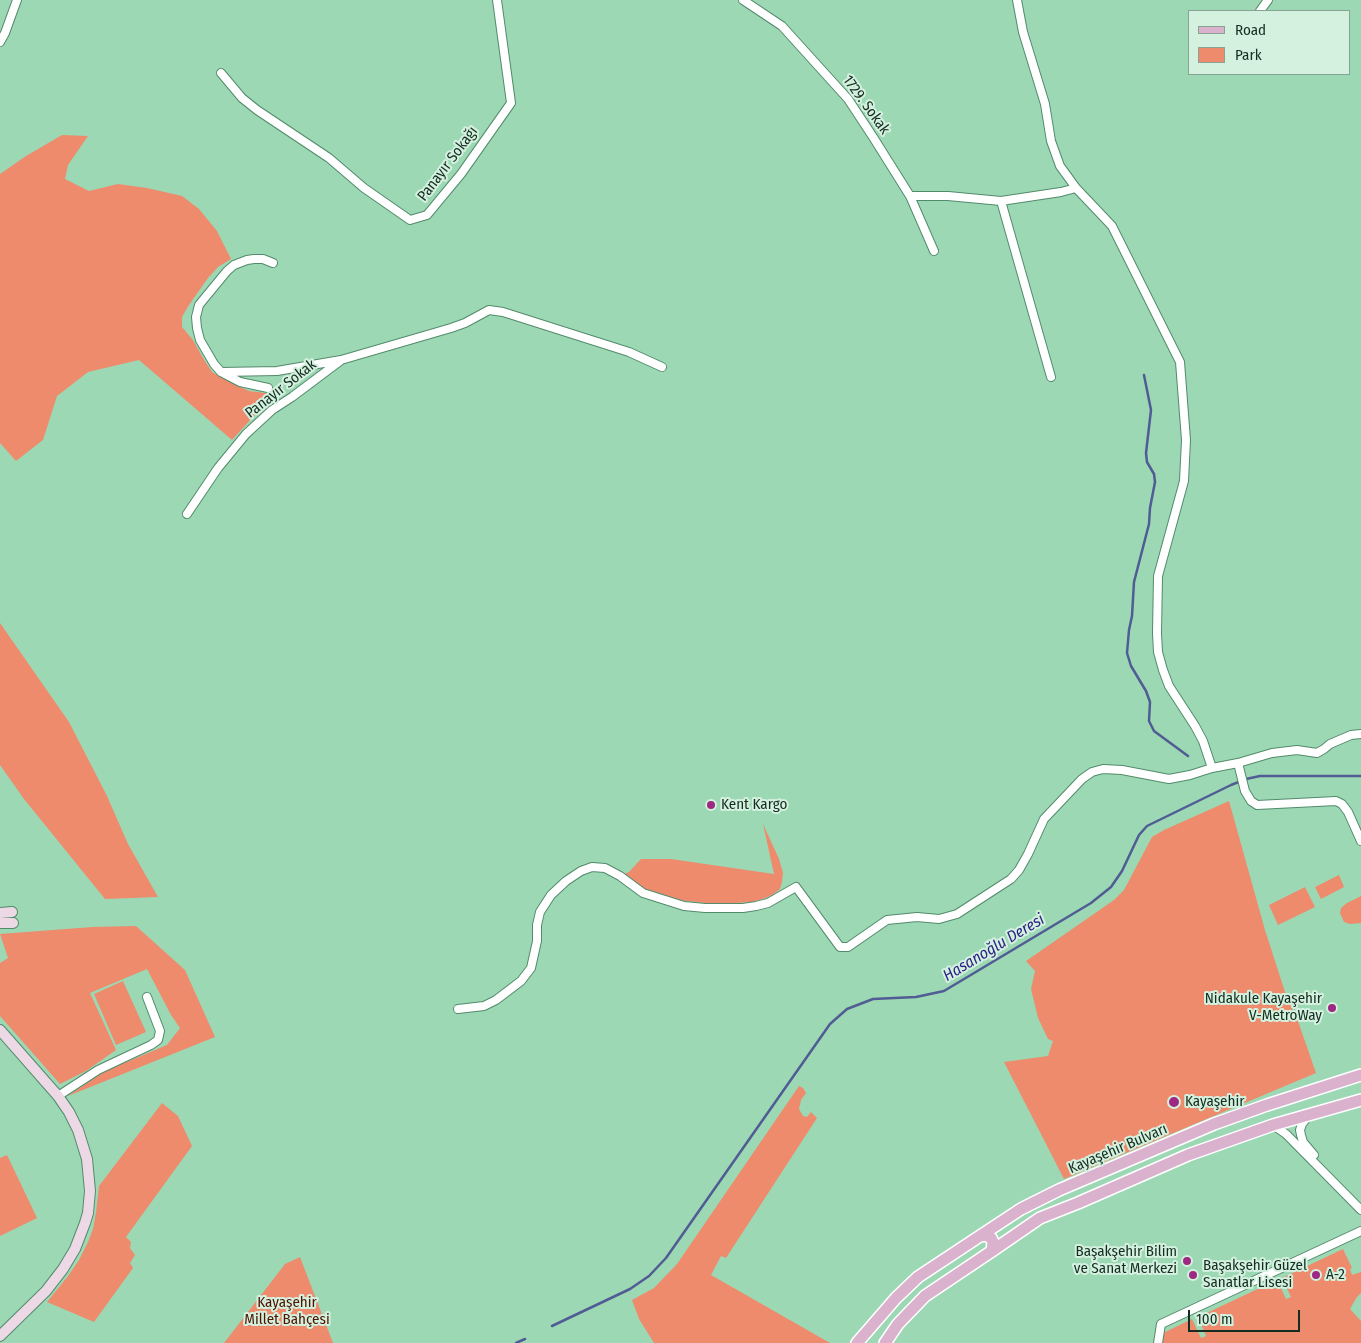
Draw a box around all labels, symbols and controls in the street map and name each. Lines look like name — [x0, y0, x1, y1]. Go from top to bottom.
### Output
legend — [1188, 10, 1351, 75]
text: Road — [1235, 21, 1266, 39]
text: Park — [1235, 46, 1262, 64]
street label: 1729. Sokak — [839, 72, 893, 138]
street label: Panayır Sokağı — [414, 123, 482, 205]
street label: Panayır Sokak — [242, 356, 320, 422]
place label: Kent Kargo — [721, 796, 787, 814]
marker: Kent Kargo — [705, 799, 717, 811]
water label: Hasanoğlu Deresi — [940, 910, 1048, 986]
place label: Nidakule Kayaşehir V-MetroWay — [1205, 990, 1322, 1025]
marker: Nidakule Kayaşehir V-MetroWay — [1326, 1002, 1338, 1014]
place label: Kayaşehir — [1185, 1093, 1244, 1111]
marker: Kayaşehir — [1167, 1095, 1181, 1109]
street label: Kayaşehir Bulvarı — [1066, 1120, 1170, 1178]
place label: Başakşehir Bilim ve Sanat Merkezi — [1074, 1243, 1177, 1278]
marker: Başakşehir Bilim ve Sanat Merkezi — [1181, 1255, 1193, 1267]
place label: Başakşehir Güzel Sanatlar Lisesi — [1203, 1257, 1307, 1292]
place label: A-2 — [1326, 1266, 1345, 1284]
marker: Başakşehir Güzel Sanatlar Lisesi — [1187, 1269, 1199, 1281]
marker: A-2 — [1310, 1269, 1322, 1281]
park label: Kayaşehir Millet Bahçesi — [244, 1294, 330, 1329]
scale bar — [1191, 1300, 1304, 1332]
text: 100 m — [1196, 1310, 1233, 1328]

